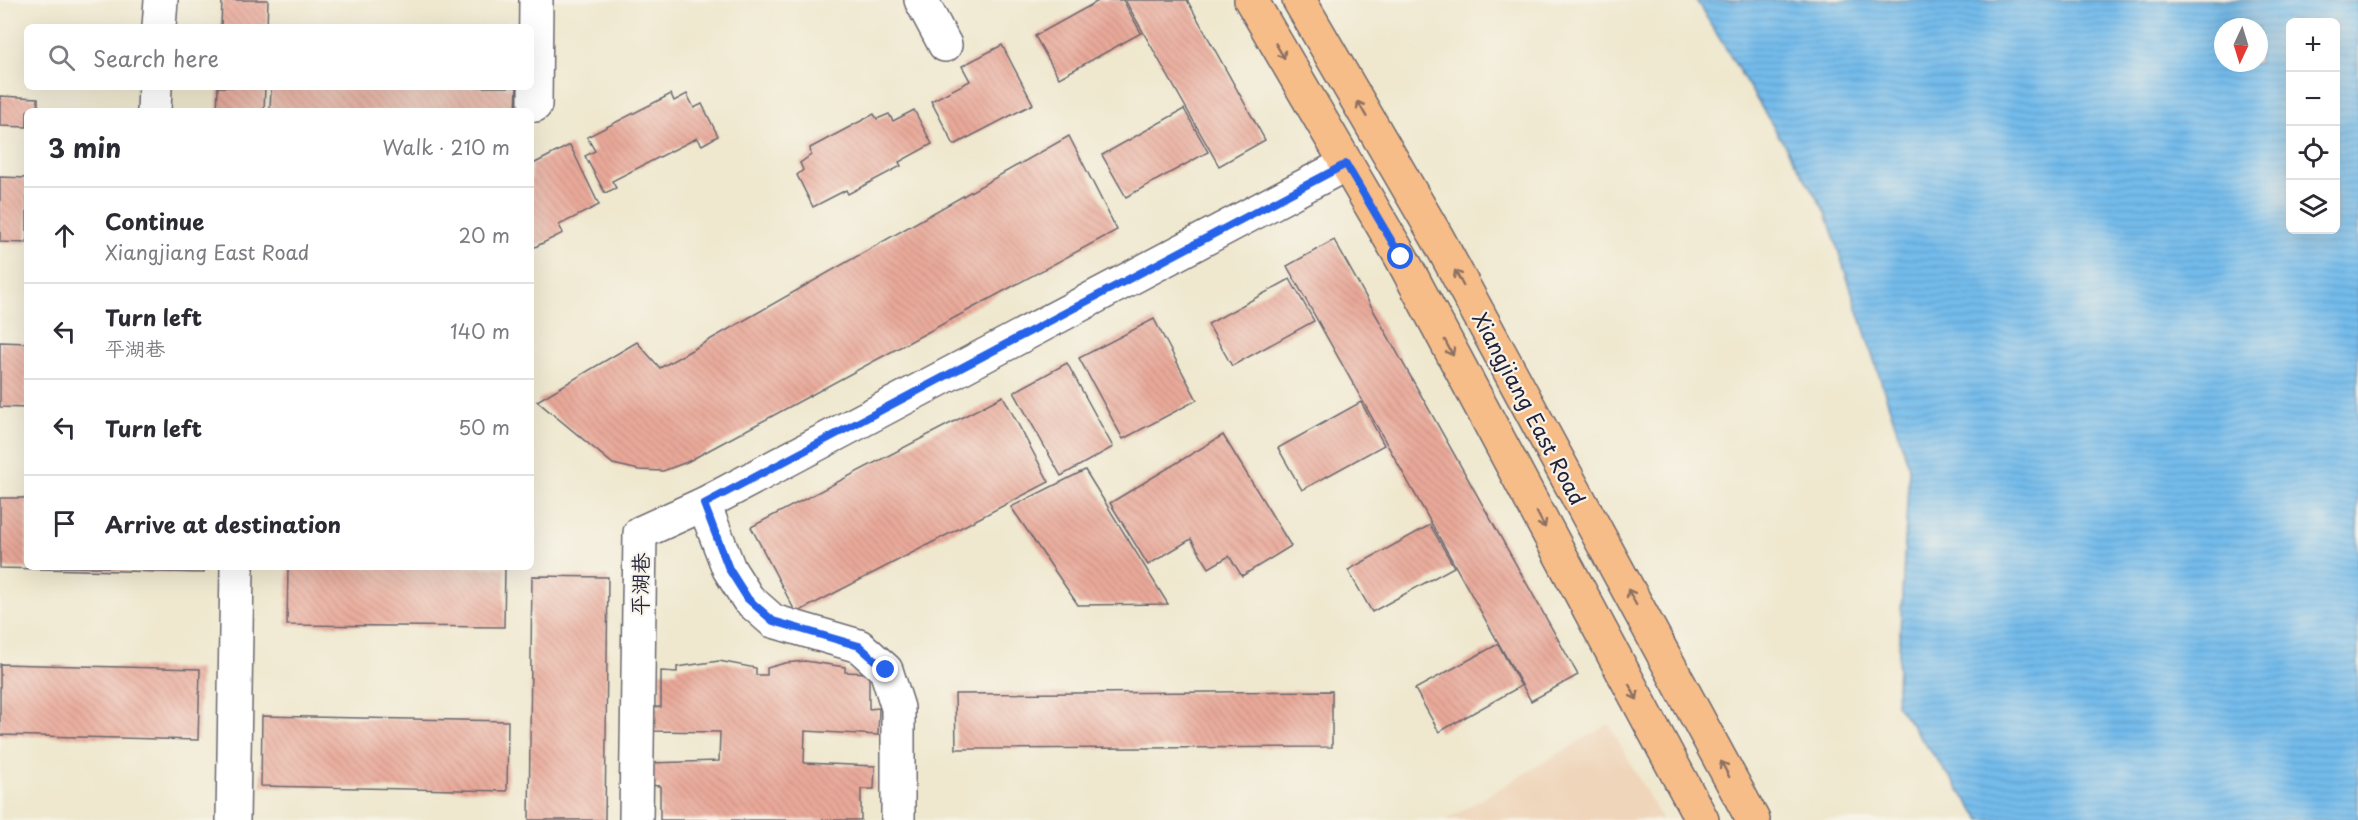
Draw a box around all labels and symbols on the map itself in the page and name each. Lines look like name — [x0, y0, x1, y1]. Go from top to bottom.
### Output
north arrow — [2214, 18, 2268, 72]
one-way arrow — [1275, 42, 1287, 59]
one-way arrow — [1356, 101, 1368, 118]
route start — [1387, 243, 1413, 269]
one-way arrow — [1453, 270, 1465, 287]
street label: Xiangjiang East Road — [1465, 306, 1595, 510]
one-way arrow — [1444, 338, 1455, 356]
one-way arrow — [1536, 510, 1547, 528]
street label: 平湖巷 — [622, 552, 656, 616]
one-way arrow — [1626, 589, 1638, 606]
route end — [872, 656, 898, 682]
one-way arrow — [1628, 682, 1639, 700]
one-way arrow — [1719, 760, 1730, 778]

